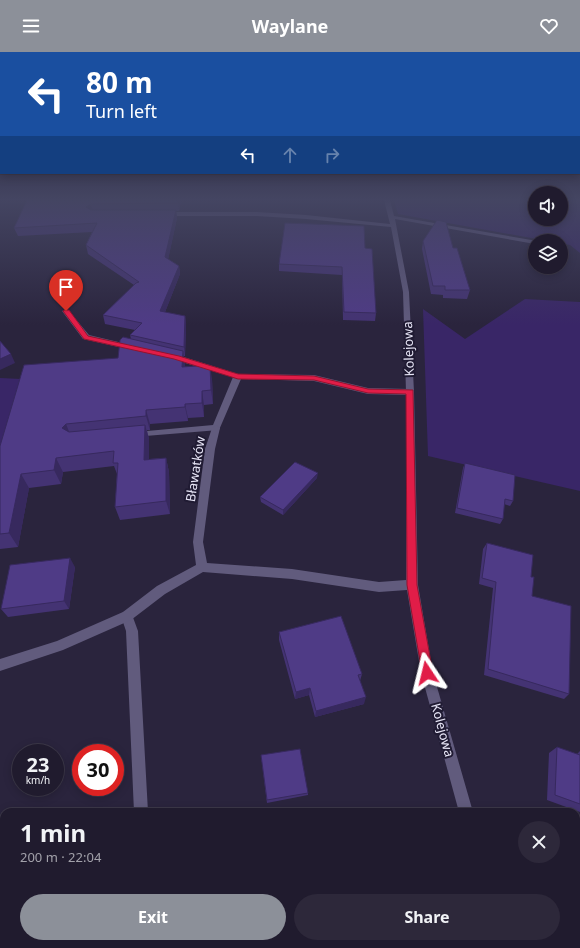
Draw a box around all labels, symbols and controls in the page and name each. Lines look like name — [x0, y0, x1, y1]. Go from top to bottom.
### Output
text: Waylane — [252, 14, 328, 38]
icon: menu — [20, 15, 42, 37]
icon: heart — [538, 15, 560, 37]
text: 80 m — [86, 63, 153, 101]
icon: left — [20, 68, 72, 120]
text: Turn left — [86, 99, 157, 123]
icon: left — [237, 144, 259, 166]
icon: ahead — [279, 144, 301, 166]
icon: right — [321, 144, 343, 166]
map controls — [528, 186, 568, 274]
button: sound — [528, 186, 568, 226]
button: layers — [528, 234, 568, 274]
pin — [49, 270, 83, 311]
icon: arrive — [55, 276, 77, 298]
street label: Kolejowa — [398, 321, 418, 377]
street label: Bławatków — [181, 434, 209, 503]
position arrow — [406, 652, 448, 694]
street label: Kolejowa — [427, 701, 459, 759]
speed limit sign: 30 — [72, 744, 124, 796]
text: 23 — [27, 751, 49, 778]
text: km/h — [26, 773, 50, 787]
text: 1 min — [20, 816, 86, 849]
button: close — [518, 821, 560, 863]
text: 200 m · 22:04 — [20, 848, 101, 866]
button: Exit — [20, 894, 286, 940]
button: Share — [294, 894, 560, 940]

